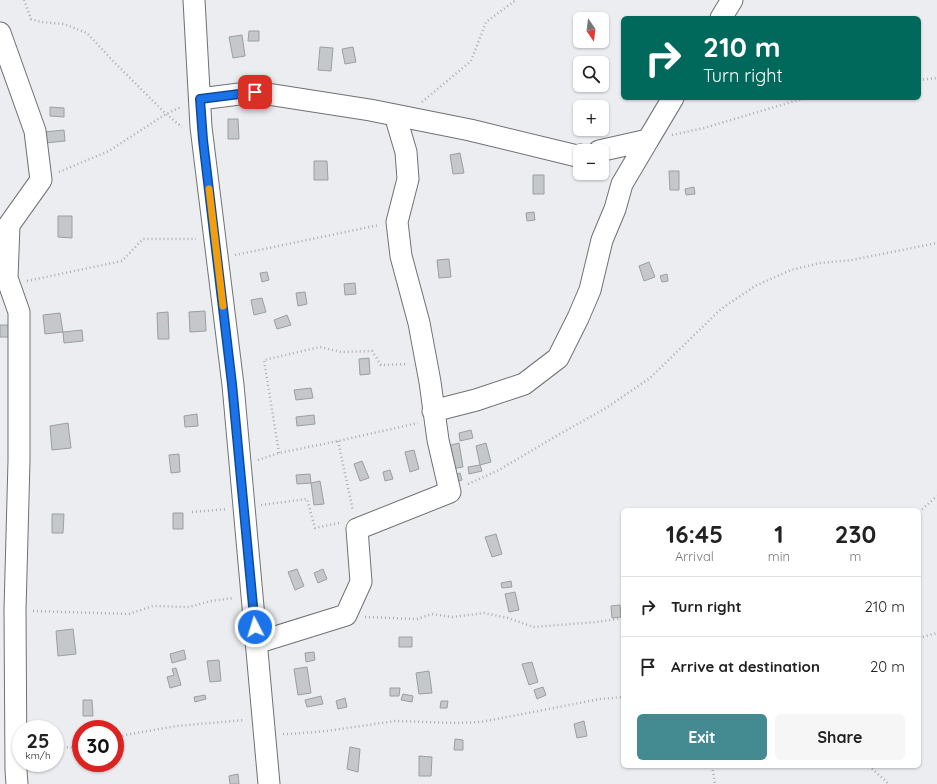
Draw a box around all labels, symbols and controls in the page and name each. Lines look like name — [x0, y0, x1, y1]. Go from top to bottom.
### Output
north arrow — [573, 12, 609, 48]
map controls — [573, 12, 609, 180]
text: 210 m — [703, 29, 781, 64]
icon: right — [637, 32, 689, 84]
button: search — [573, 56, 609, 92]
text: Turn right — [703, 64, 783, 87]
pin — [238, 75, 272, 109]
icon: arrive — [244, 81, 266, 103]
button: + — [573, 100, 609, 136]
button: − — [573, 144, 609, 180]
text: 16:45 — [666, 519, 723, 549]
text: 1 — [774, 519, 784, 549]
text: 230 — [835, 519, 876, 549]
text: Arrival — [675, 548, 714, 564]
text: min — [768, 548, 790, 564]
text: m — [850, 548, 861, 564]
icon: right — [637, 596, 659, 618]
text: Turn right — [671, 597, 742, 616]
text: 210 m — [864, 597, 905, 616]
position arrow — [234, 606, 276, 648]
icon: arrive — [637, 656, 659, 678]
text: Arrive at destination — [671, 657, 820, 676]
text: 20 m — [870, 657, 905, 676]
button: Exit — [637, 714, 767, 760]
button: Share — [775, 714, 905, 760]
speed limit sign: 30 — [72, 720, 124, 772]
text: 25 — [27, 728, 49, 753]
text: km/h — [25, 749, 51, 762]

